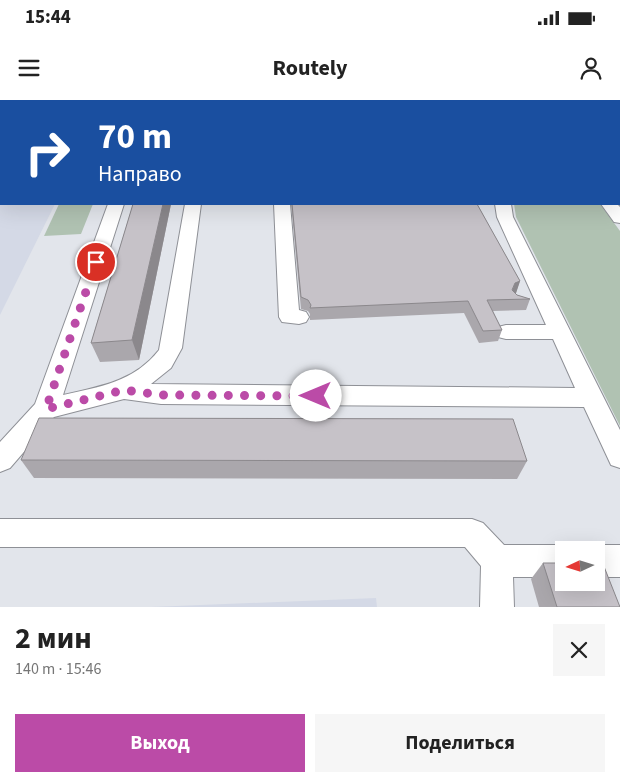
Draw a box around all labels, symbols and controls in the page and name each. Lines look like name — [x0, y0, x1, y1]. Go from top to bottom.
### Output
text: 15:44 — [25, 4, 71, 31]
text: Routely — [272, 52, 348, 84]
icon: menu — [15, 54, 43, 82]
icon: person — [577, 54, 605, 82]
text: 70 m — [98, 112, 172, 162]
icon: right — [15, 120, 80, 185]
text: Направо — [98, 158, 182, 190]
pin — [75, 241, 117, 283]
icon: arrive — [82, 248, 110, 276]
position arrow — [289, 369, 341, 421]
north arrow — [555, 541, 605, 591]
map controls — [555, 541, 605, 591]
text: 2 мин — [15, 617, 92, 660]
button: close — [553, 624, 605, 676]
text: 140 m · 15:46 — [15, 658, 102, 680]
button: Выход — [15, 714, 305, 772]
button: Поделиться — [315, 714, 605, 772]

